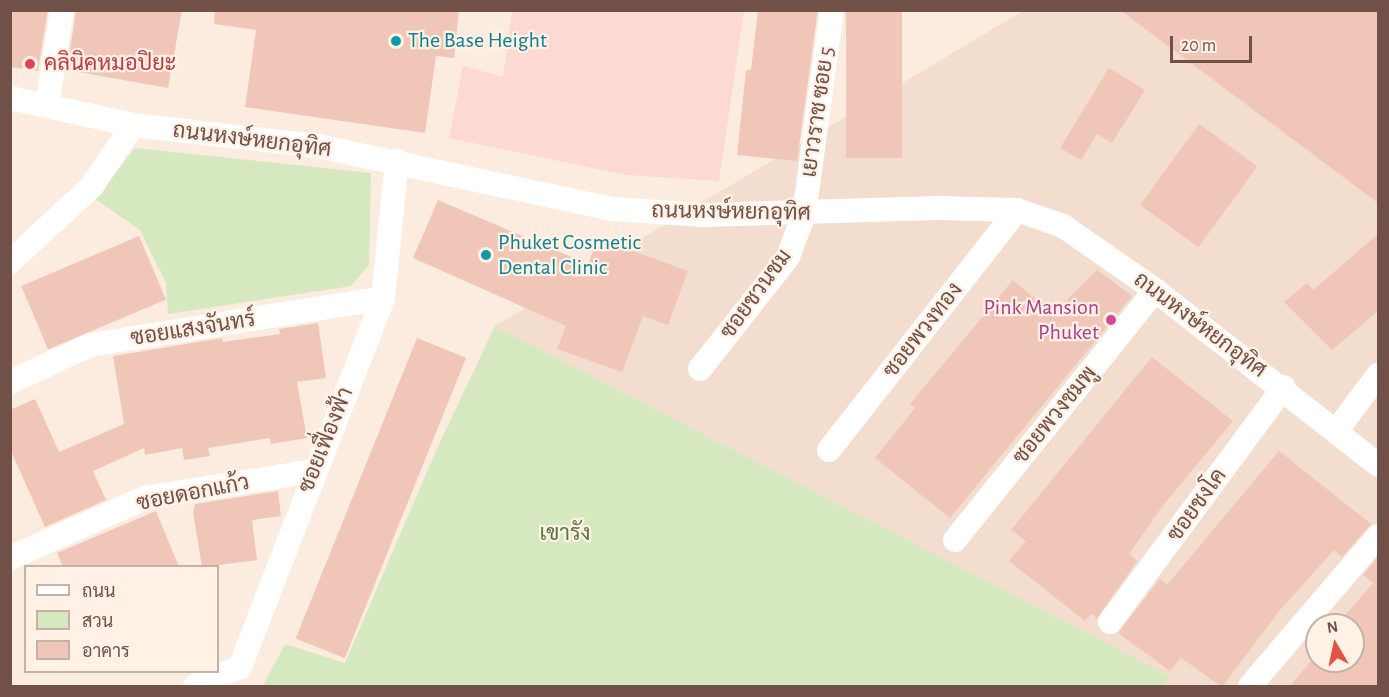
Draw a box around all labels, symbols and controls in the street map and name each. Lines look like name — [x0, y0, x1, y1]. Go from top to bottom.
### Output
scale bar — [1173, 24, 1256, 62]
place label: The Base Height — [408, 28, 547, 54]
marker: The Base Height — [389, 34, 403, 48]
text: 20 m — [1181, 37, 1216, 55]
street label: เยาวราช ซอย 5 — [796, 45, 840, 179]
place label: คลินิคหมอปิยะ — [44, 51, 176, 77]
marker: คลินิคหมอปิยะ — [21, 55, 39, 73]
street label: ถนนหงษ์หยกอุทิศ — [171, 117, 333, 163]
street label: ถนนหงษ์หยกอุทิศ — [651, 197, 811, 227]
place label: Phuket Cosmetic Dental Clinic — [498, 229, 641, 280]
street label: ซอยชวนชม — [715, 244, 797, 344]
marker: Phuket Cosmetic Dental Clinic — [479, 248, 493, 262]
street label: ถนนหงษ์หยกอุทิศ — [1128, 266, 1272, 384]
street label: ซอยพวงทอง — [878, 277, 968, 383]
place label: Pink Mansion Phuket — [983, 294, 1099, 346]
street label: ซอยแสงจันทร์ — [129, 306, 257, 352]
marker: Pink Mansion Phuket — [1104, 313, 1118, 327]
street label: ซอยพวงชมพู — [1007, 361, 1103, 469]
street label: ซอยเฟื่องฟ้า — [293, 384, 359, 496]
street label: ซอยชงโค — [1162, 463, 1232, 547]
street label: ซอยดอกแก้ว — [134, 469, 252, 517]
park label: เขารัง — [539, 521, 591, 547]
legend — [24, 565, 219, 673]
text: ถนน — [82, 583, 115, 601]
text: สวน — [82, 613, 113, 631]
north arrow — [1305, 613, 1365, 673]
text: N — [1326, 618, 1339, 636]
text: อาคาร — [82, 643, 130, 661]

